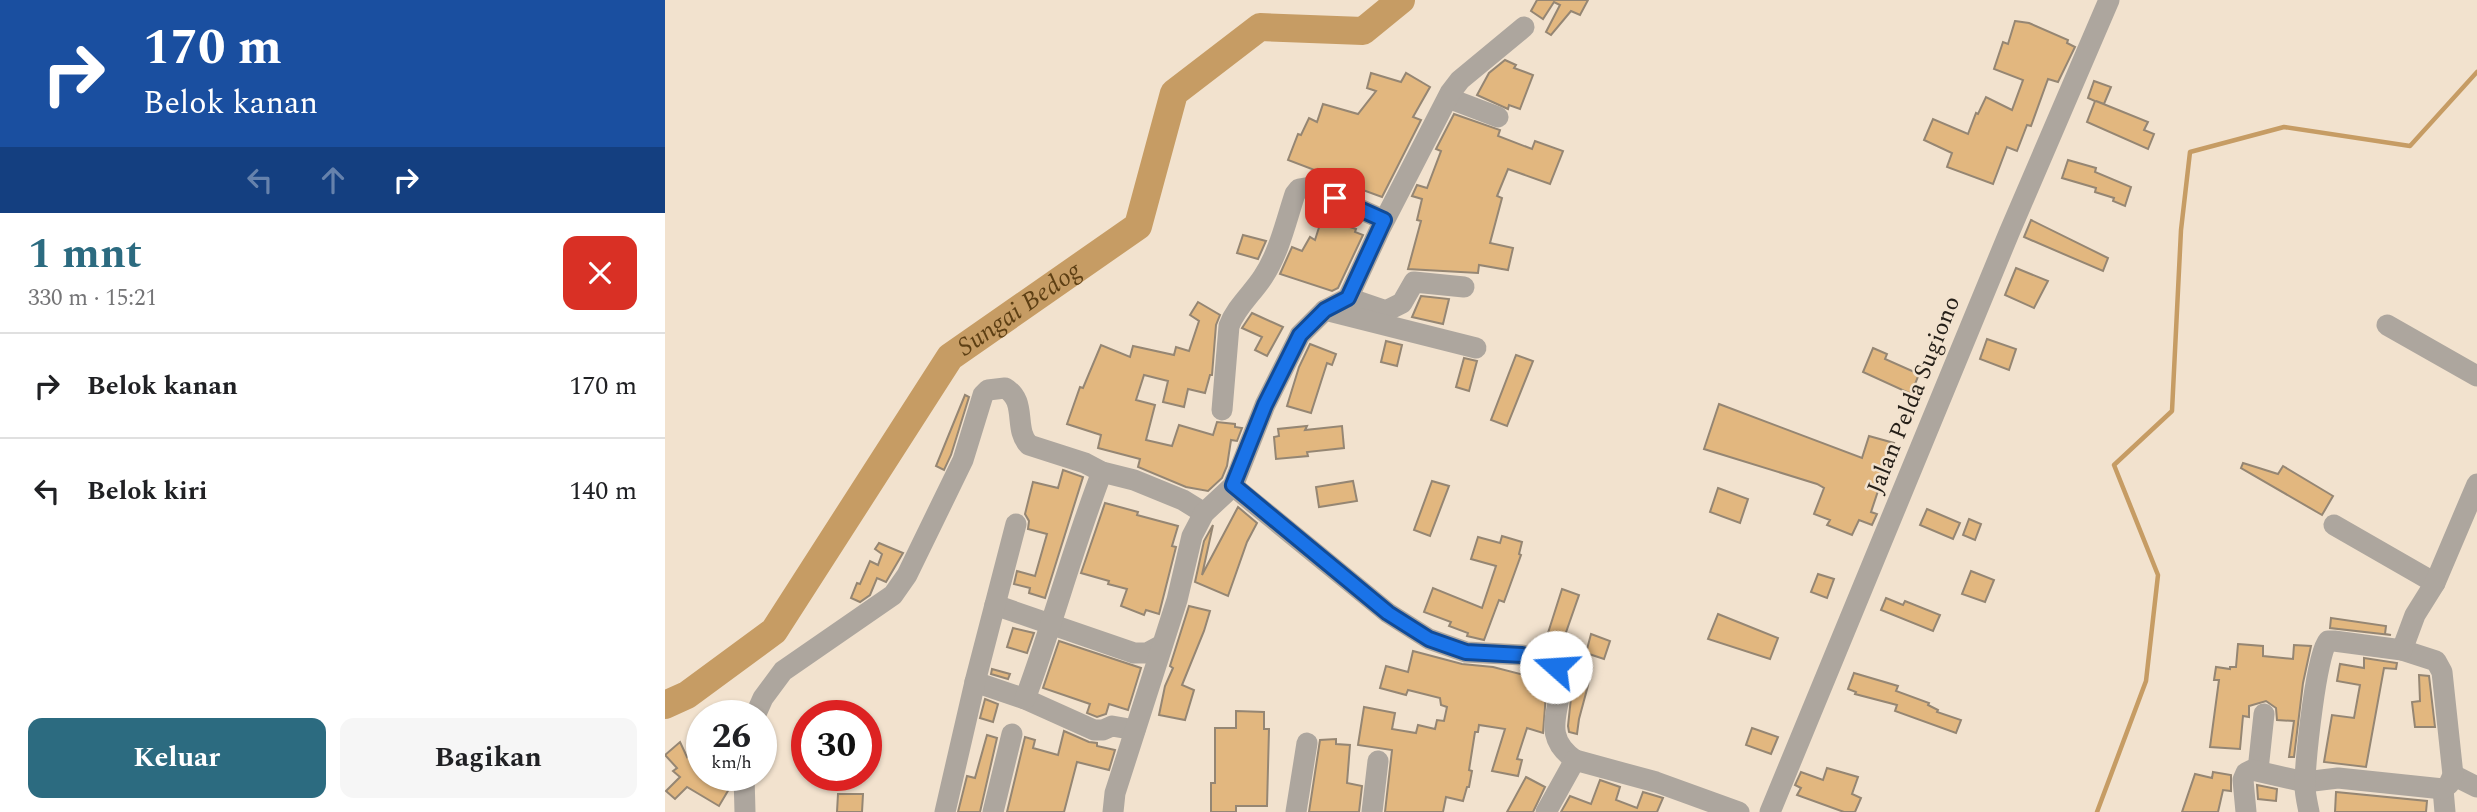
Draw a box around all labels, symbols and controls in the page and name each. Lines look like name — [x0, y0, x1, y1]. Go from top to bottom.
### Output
text: 170 m — [143, 11, 282, 86]
icon: right — [28, 28, 119, 119]
text: Belok kanan — [143, 79, 318, 128]
icon: left — [241, 161, 279, 199]
icon: ahead — [314, 161, 352, 199]
icon: right — [387, 161, 425, 199]
pin — [1305, 168, 1365, 228]
icon: arrive — [1316, 179, 1354, 217]
text: 1 mnt — [28, 223, 142, 286]
button: close — [563, 236, 637, 310]
water label: Sungai Bedog — [949, 251, 1091, 366]
text: 330 m · 15:21 — [28, 281, 157, 316]
street label: Jalan Pelda Sugiono — [1858, 291, 1970, 499]
text: Belok kanan — [87, 366, 238, 406]
text: 170 m — [569, 366, 637, 406]
icon: right — [28, 367, 66, 405]
text: Belok kiri — [87, 471, 207, 511]
text: 140 m — [569, 471, 637, 511]
icon: left — [28, 472, 66, 510]
position arrow — [1519, 630, 1593, 704]
speed limit sign: 30 — [791, 700, 882, 791]
text: 26 — [712, 710, 751, 763]
button: Keluar — [28, 718, 326, 798]
button: Bagikan — [340, 718, 637, 798]
text: km/h — [711, 749, 752, 776]

